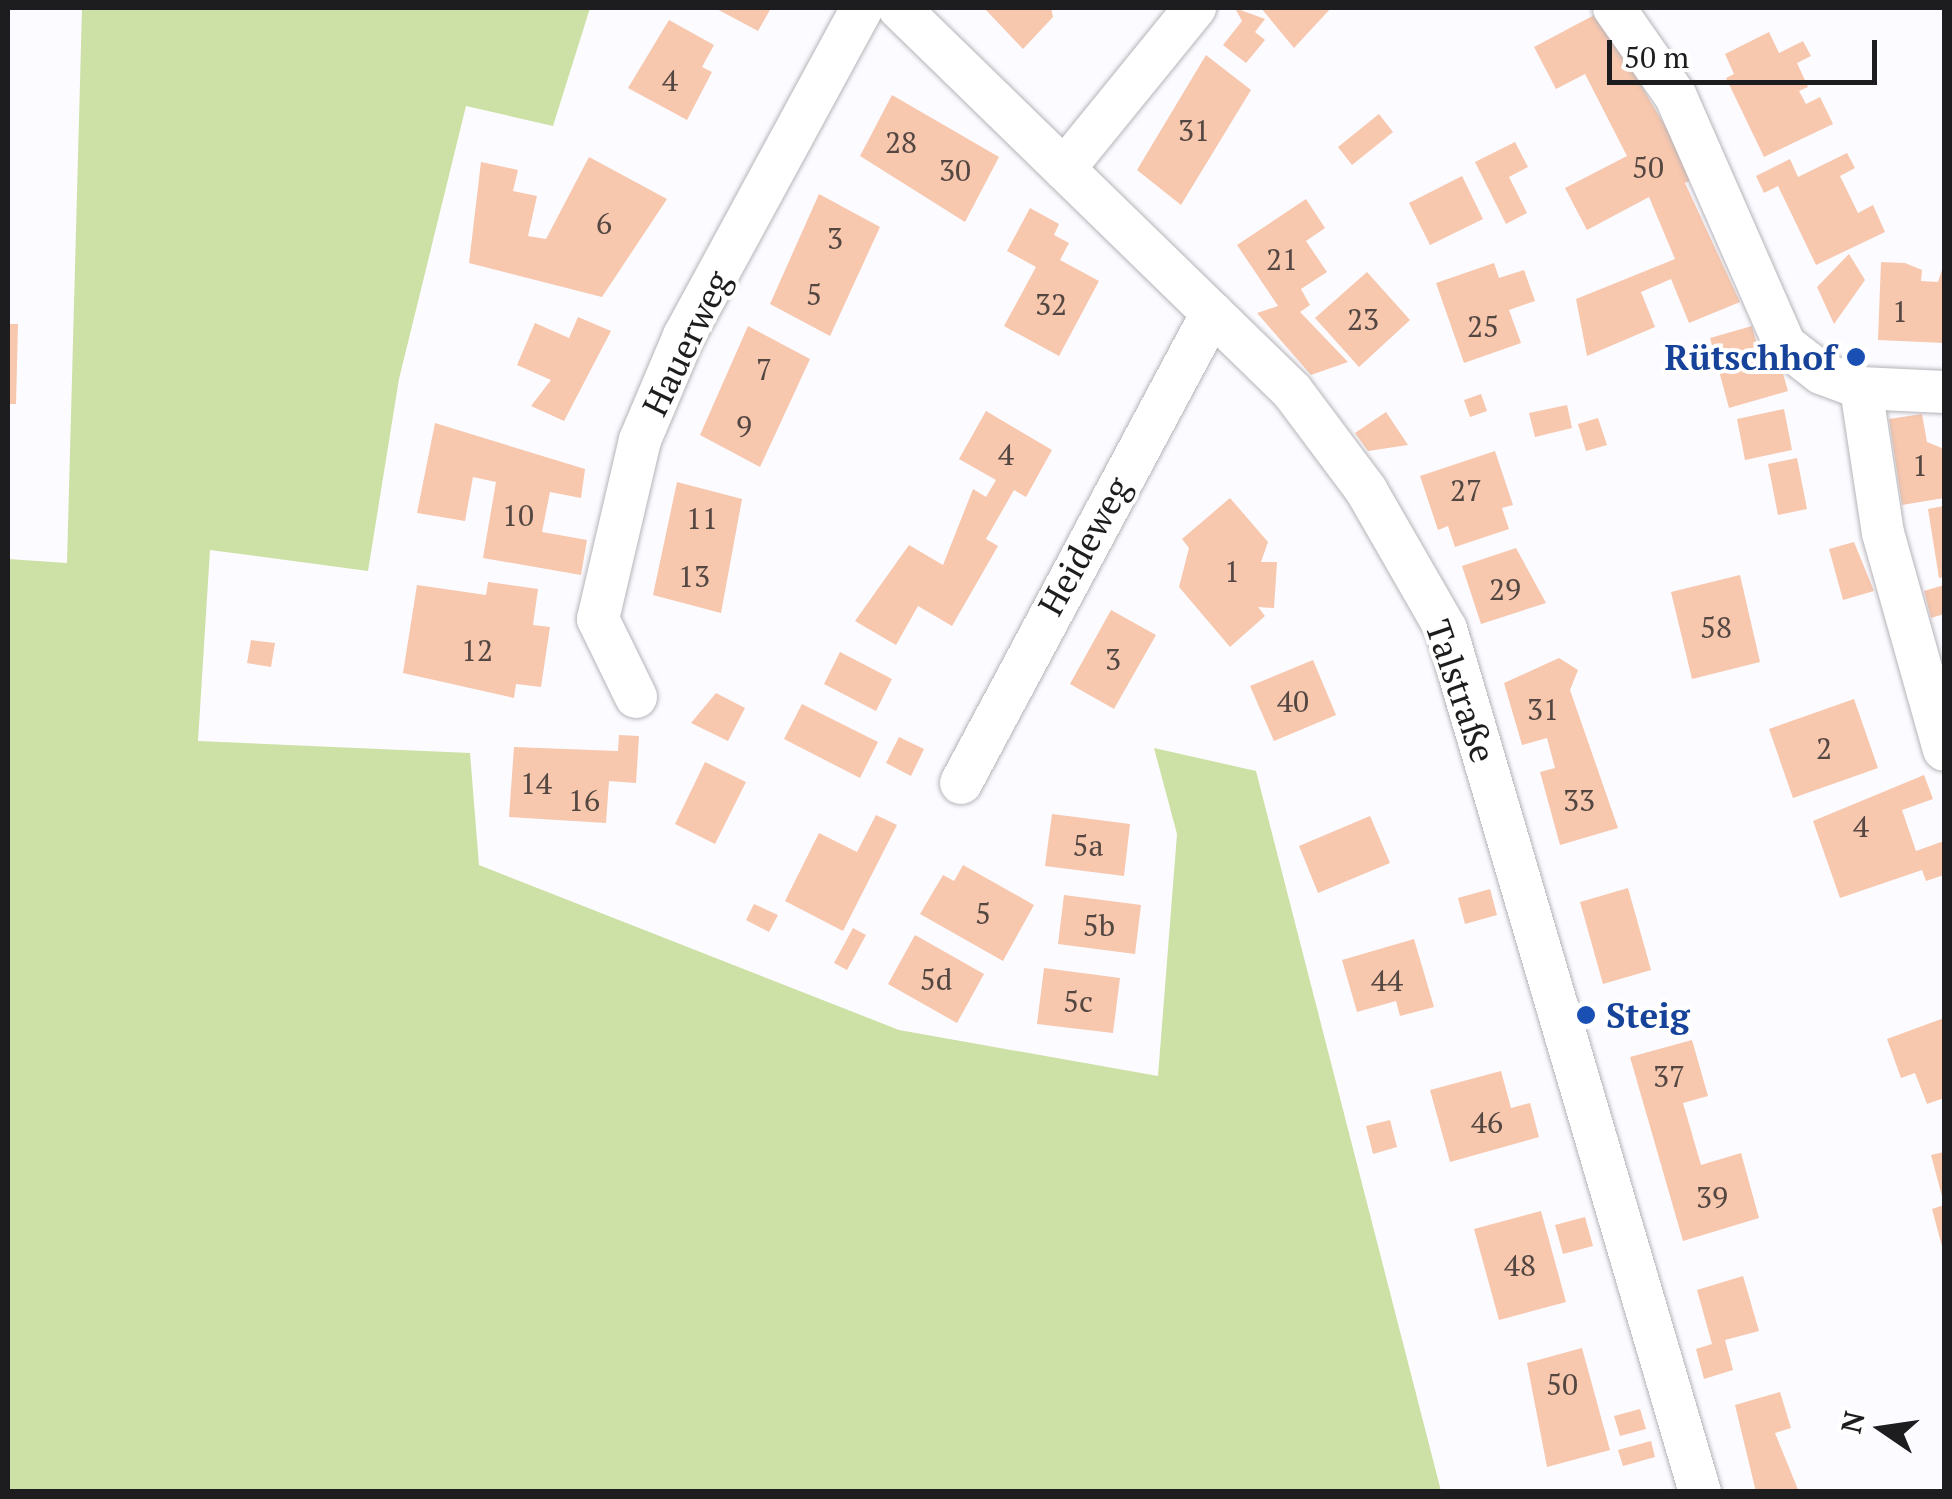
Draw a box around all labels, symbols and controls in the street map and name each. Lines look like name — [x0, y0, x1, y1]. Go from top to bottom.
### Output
scale bar — [1612, 20, 1882, 82]
text: 50 m — [1624, 37, 1689, 77]
house number: 4 — [662, 62, 678, 98]
house number: 31 — [1178, 112, 1210, 148]
house number: 28 — [885, 124, 917, 160]
house number: 50 — [1632, 149, 1664, 185]
house number: 30 — [939, 152, 971, 188]
house number: 6 — [596, 205, 612, 241]
house number: 3 — [827, 220, 843, 256]
house number: 21 — [1266, 241, 1298, 277]
street label: Hauerweg — [633, 264, 739, 422]
house number: 5 — [806, 276, 822, 312]
house number: 32 — [1035, 286, 1067, 322]
house number: 1 — [1892, 293, 1908, 329]
house number: 23 — [1347, 301, 1379, 337]
house number: 25 — [1467, 308, 1499, 344]
place label: Rütschhof — [1665, 336, 1836, 378]
marker: Rütschhof — [1845, 346, 1867, 368]
house number: 7 — [756, 351, 772, 387]
house number: 9 — [736, 408, 752, 444]
house number: 4 — [998, 436, 1014, 472]
house number: 1 — [1912, 447, 1928, 483]
street label: Heideweg — [1029, 469, 1139, 623]
house number: 27 — [1450, 472, 1482, 508]
house number: 10 — [502, 497, 534, 533]
house number: 11 — [686, 500, 718, 536]
house number: 1 — [1224, 553, 1240, 589]
house number: 13 — [678, 558, 710, 594]
house number: 29 — [1489, 571, 1521, 607]
house number: 58 — [1700, 609, 1732, 645]
street label: Talstraße — [1417, 614, 1505, 768]
house number: 12 — [461, 632, 493, 668]
house number: 3 — [1105, 641, 1121, 677]
house number: 40 — [1277, 683, 1309, 719]
house number: 31 — [1527, 691, 1559, 727]
house number: 2 — [1816, 730, 1832, 766]
house number: 14 — [520, 765, 552, 801]
house number: 16 — [568, 782, 600, 818]
house number: 33 — [1563, 782, 1595, 818]
house number: 4 — [1853, 808, 1869, 844]
house number: 5a — [1072, 827, 1104, 863]
house number: 5 — [975, 895, 991, 931]
house number: 5b — [1083, 907, 1115, 943]
house number: 5d — [920, 961, 952, 997]
house number: 44 — [1371, 962, 1403, 998]
house number: 5c — [1063, 983, 1093, 1019]
place label: Steig — [1606, 994, 1690, 1036]
marker: Steig — [1575, 1004, 1597, 1026]
house number: 37 — [1653, 1058, 1685, 1094]
house number: 46 — [1471, 1104, 1503, 1140]
house number: 39 — [1696, 1179, 1728, 1215]
house number: 48 — [1504, 1247, 1536, 1283]
house number: 50 — [1546, 1366, 1578, 1402]
north arrow — [1832, 1379, 1932, 1479]
text: N — [1832, 1408, 1873, 1437]

